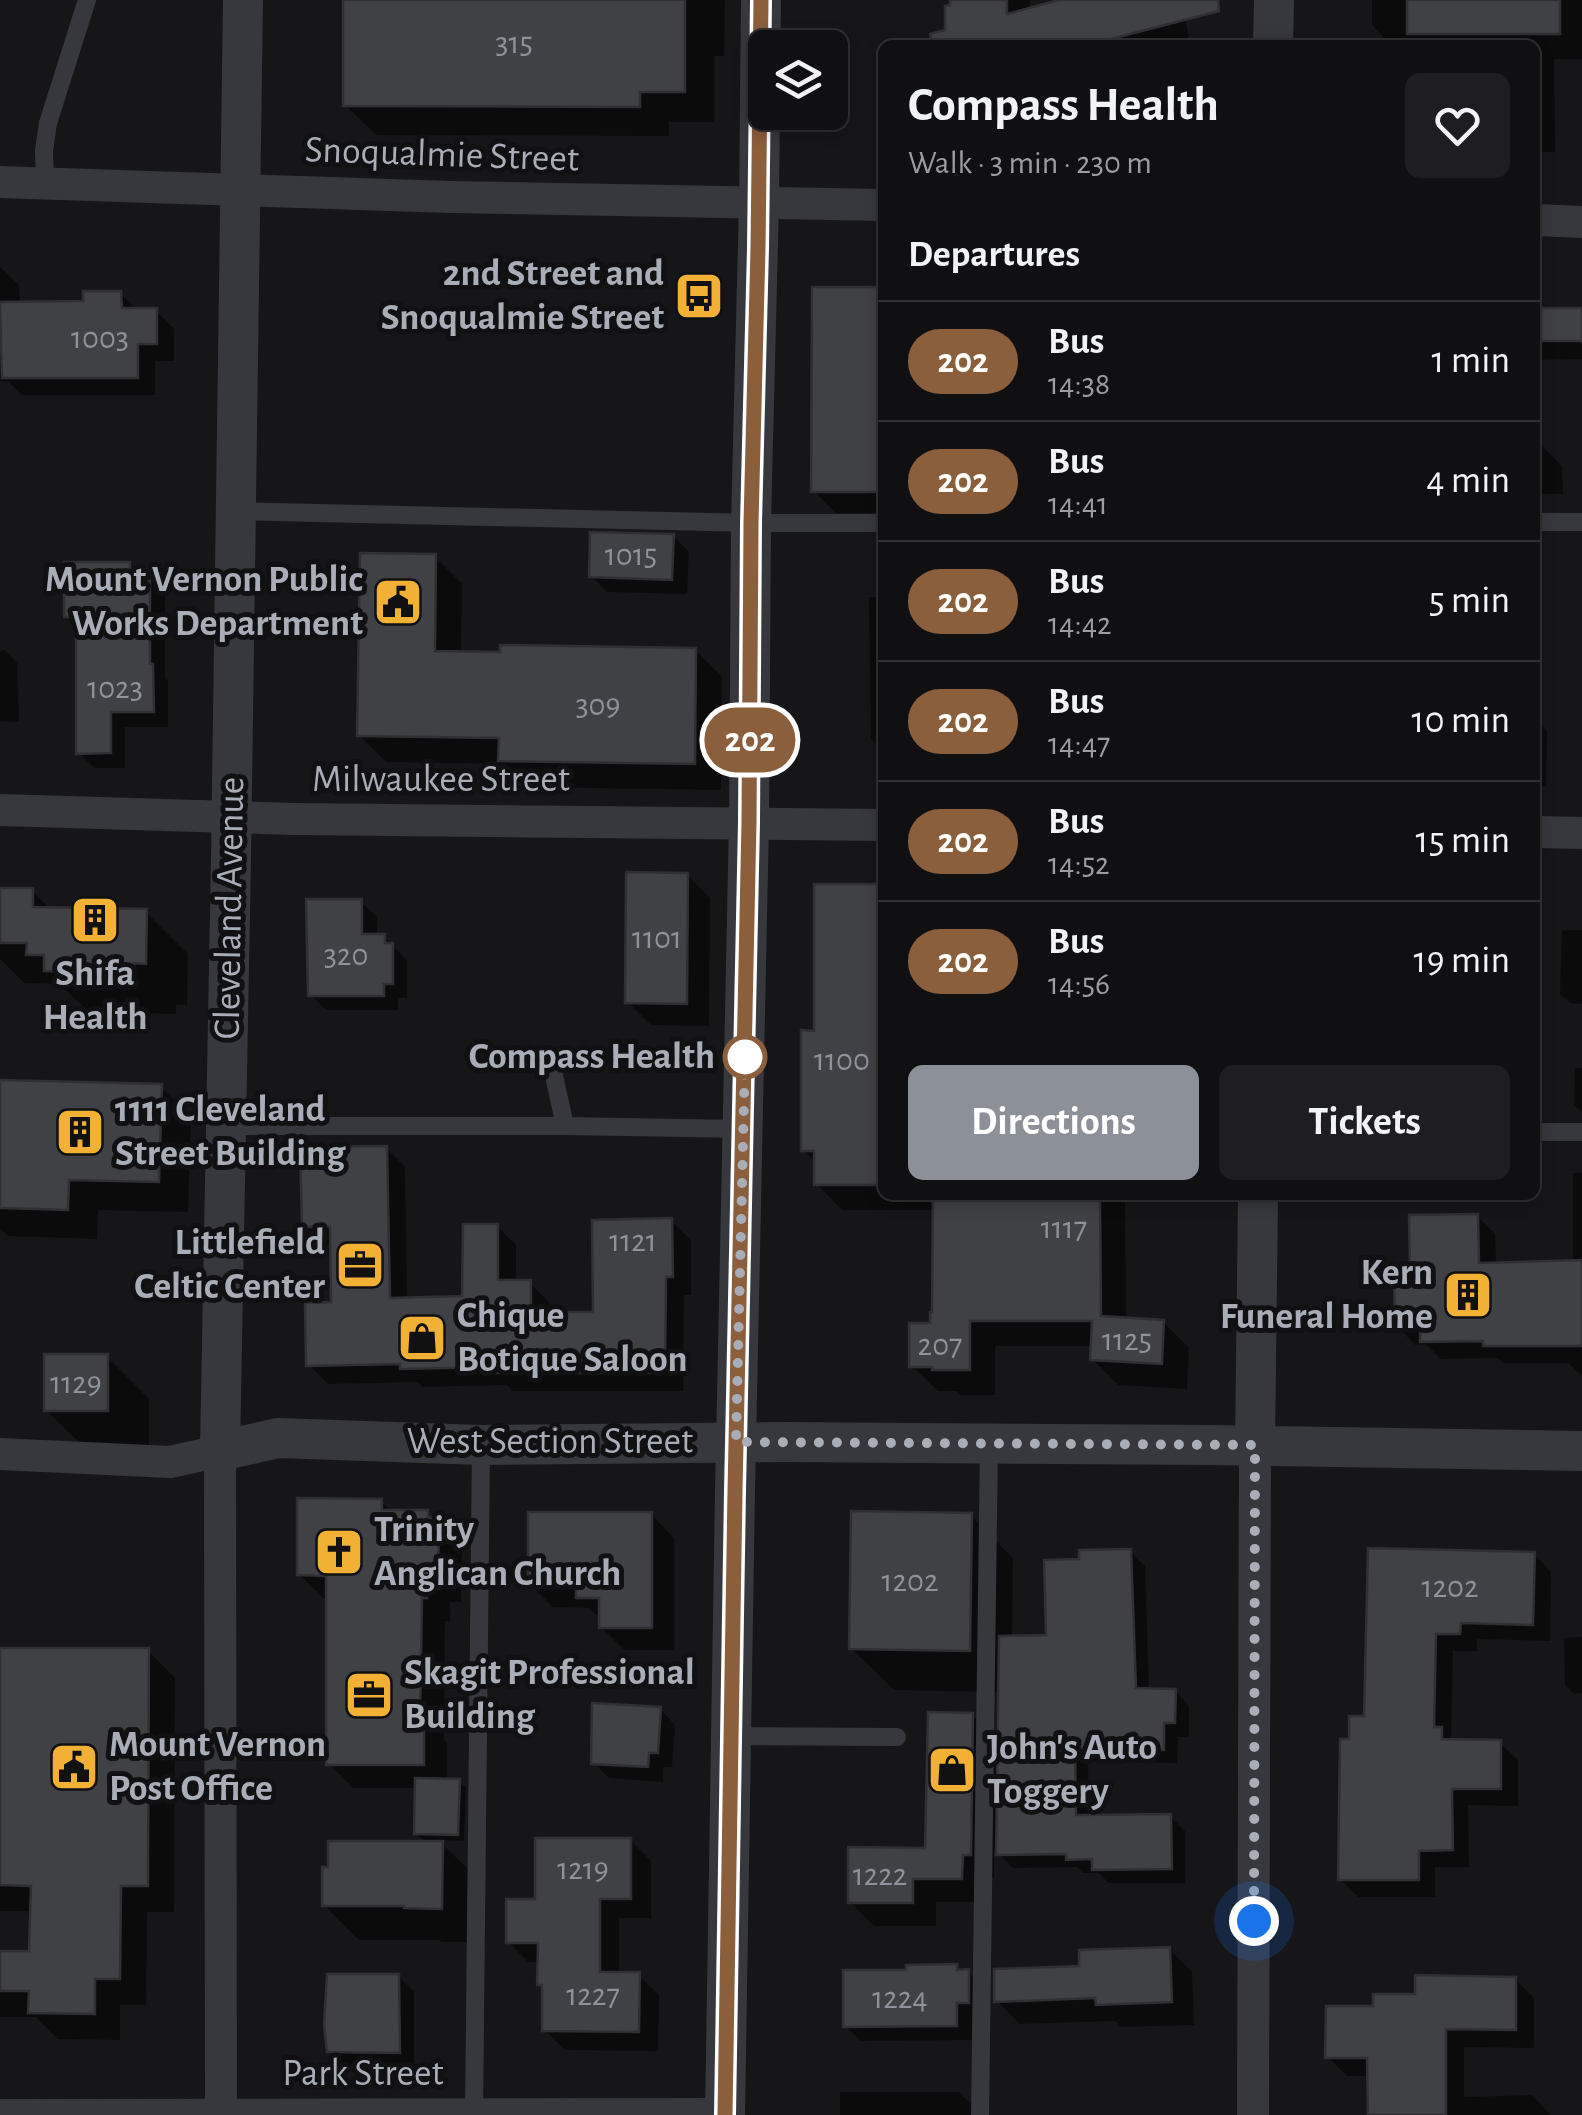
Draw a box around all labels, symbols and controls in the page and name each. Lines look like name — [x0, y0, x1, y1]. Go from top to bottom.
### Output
house number: 315 — [495, 27, 533, 59]
map controls — [748, 30, 848, 130]
button: layers — [748, 30, 848, 130]
button: heart — [1405, 73, 1510, 178]
text: Compass Health — [908, 82, 1219, 130]
street label: Snoqualmie Street — [304, 131, 580, 179]
text: Walk · 3 min · 230 m — [908, 147, 1152, 179]
text: Departures — [908, 236, 1080, 274]
place label: 2nd Street and Snoqualmie Street — [381, 255, 664, 337]
bus stop icon: 2nd Street and Snoqualmie Street — [673, 270, 725, 322]
house number: 1003 — [71, 322, 129, 354]
text: Bus — [1048, 323, 1104, 361]
text: 1 min — [1431, 342, 1510, 380]
text: 202 — [937, 344, 989, 379]
text: 14:38 — [1048, 368, 1110, 400]
text: Bus — [1048, 443, 1104, 481]
text: 4 min — [1426, 462, 1510, 500]
text: 202 — [937, 464, 989, 499]
text: 14:41 — [1048, 488, 1108, 520]
house number: 1015 — [605, 539, 657, 571]
place label: Mount Vernon Public Works Department — [45, 561, 363, 643]
text: Bus — [1048, 563, 1104, 601]
public building icon: Mount Vernon Public Works Department — [372, 576, 424, 628]
text: 5 min — [1429, 582, 1510, 620]
text: 202 — [937, 584, 989, 619]
text: 14:42 — [1048, 608, 1112, 640]
house number: 1023 — [87, 672, 143, 704]
text: Bus — [1048, 683, 1104, 721]
house number: 309 — [575, 689, 621, 721]
text: 10 min — [1411, 702, 1510, 740]
text: 202 — [937, 704, 989, 739]
line badge: 202 — [692, 708, 808, 772]
text: 202 — [724, 723, 776, 758]
text: 14:47 — [1048, 728, 1110, 760]
street label: Milwaukee Street — [312, 761, 570, 799]
street label: Cleveland Avenue — [209, 776, 251, 1040]
text: Bus — [1048, 803, 1104, 841]
text: 15 min — [1416, 822, 1510, 860]
text: 202 — [937, 824, 989, 859]
text: 14:52 — [1048, 848, 1110, 880]
building icon: Shifa Health — [69, 894, 121, 946]
house number: 1101 — [632, 922, 682, 954]
text: Bus — [1048, 923, 1104, 961]
house number: 320 — [324, 939, 368, 971]
text: 19 min — [1414, 942, 1510, 980]
text: 202 — [937, 944, 989, 979]
place label: Shifa Health — [43, 955, 148, 1037]
text: 14:56 — [1048, 968, 1110, 1000]
marker: Compass Health — [724, 1036, 766, 1078]
place label: Compass Health — [469, 1038, 715, 1076]
house number: 1100 — [814, 1044, 870, 1076]
button: Directions — [908, 1065, 1199, 1180]
button: Tickets — [1219, 1065, 1510, 1180]
place label: 1111 Cleveland Street Building — [115, 1091, 346, 1173]
building icon: 1111 Cleveland Street Building — [54, 1106, 106, 1158]
house number: 1117 — [1041, 1212, 1087, 1244]
place label: Littlefield Celtic Center — [134, 1224, 326, 1306]
house number: 1121 — [609, 1225, 657, 1257]
office icon: Littlefield Celtic Center — [334, 1239, 386, 1291]
place label: Kern Funeral Home — [1220, 1254, 1433, 1336]
building icon: Kern Funeral Home — [1442, 1269, 1494, 1321]
place label: Chique Botique Saloon — [457, 1297, 688, 1379]
shop icon: Chique Botique Saloon — [396, 1312, 448, 1364]
house number: 1125 — [1102, 1324, 1152, 1356]
house number: 207 — [918, 1329, 962, 1361]
house number: 1129 — [50, 1367, 102, 1399]
street label: West Section Street — [407, 1423, 693, 1461]
place label: Trinity Anglican Church — [374, 1511, 621, 1593]
church icon: Trinity Anglican Church — [313, 1526, 365, 1578]
house number: 1202 — [881, 1565, 939, 1597]
house number: 1202 — [1421, 1571, 1479, 1603]
place label: Skagit Professional Building — [404, 1654, 695, 1736]
office icon: Skagit Professional Building — [343, 1669, 395, 1721]
place label: Mount Vernon Post Office — [109, 1726, 326, 1808]
place label: John's Auto Toggery — [987, 1729, 1157, 1811]
public building icon: Mount Vernon Post Office — [48, 1741, 100, 1793]
shop icon: John's Auto Toggery — [926, 1744, 978, 1796]
house number: 1219 — [557, 1853, 609, 1885]
house number: 1222 — [853, 1859, 907, 1891]
your location — [1229, 1896, 1279, 1946]
house number: 1227 — [566, 1979, 620, 2011]
house number: 1224 — [872, 1982, 928, 2014]
street label: Park Street — [282, 2055, 444, 2093]

